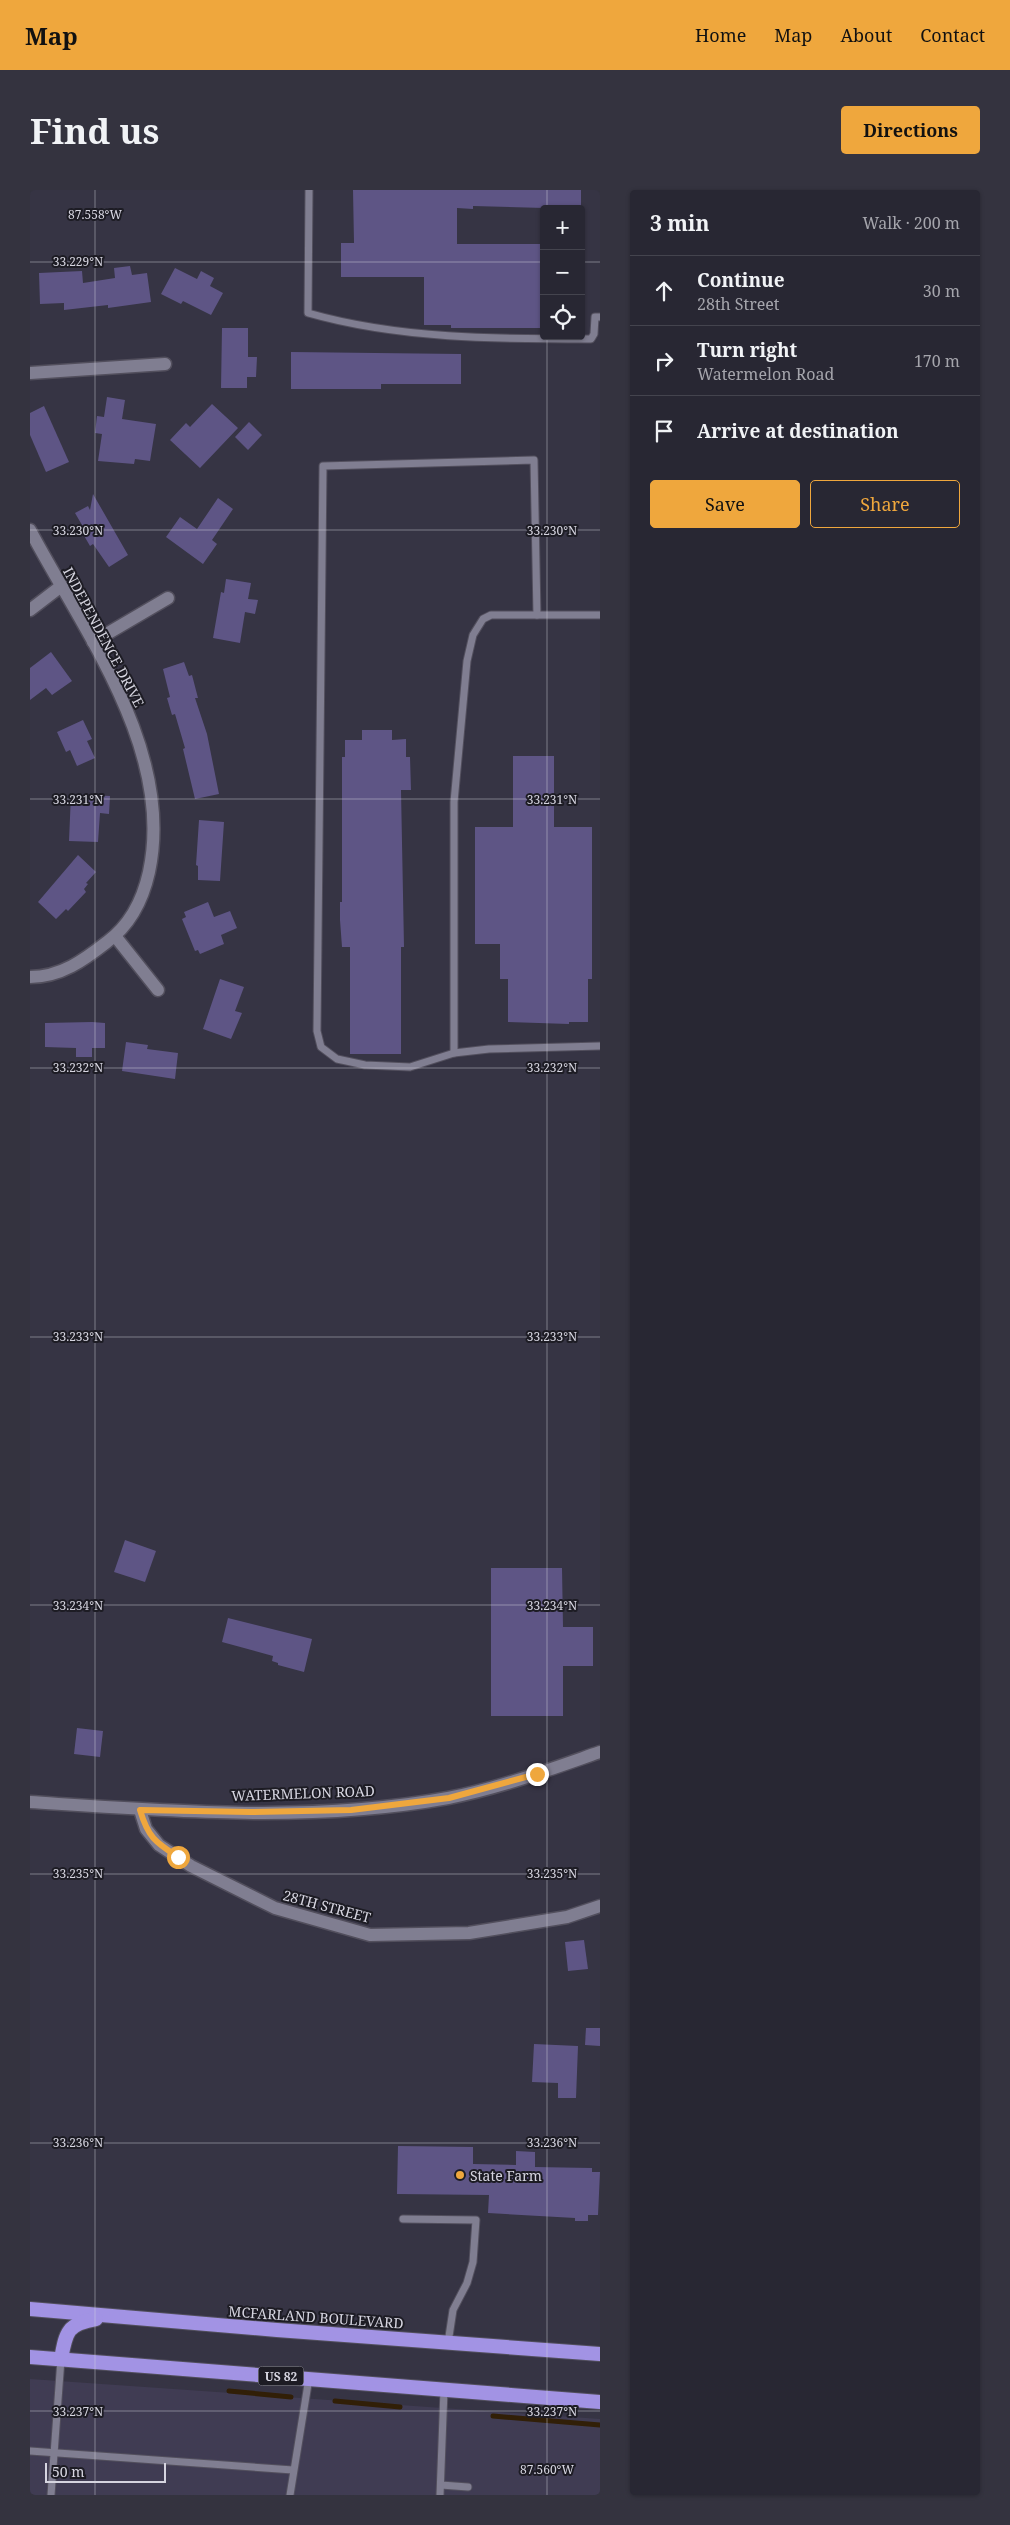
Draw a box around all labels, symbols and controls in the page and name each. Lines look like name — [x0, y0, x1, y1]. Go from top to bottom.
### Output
text: Map — [25, 19, 78, 52]
text: Home — [695, 23, 746, 47]
text: Map — [774, 23, 812, 47]
text: About — [840, 23, 892, 47]
text: Contact — [920, 23, 985, 47]
button: Directions — [841, 106, 980, 154]
text: Find us — [30, 107, 159, 154]
map controls — [540, 205, 585, 340]
button: + — [540, 205, 585, 250]
text: 87.558°W — [68, 206, 122, 223]
text: 3 min — [650, 209, 709, 237]
text: Walk · 200 m — [863, 212, 960, 234]
button: − — [540, 250, 585, 295]
text: 33.229°N — [53, 253, 103, 270]
text: Continue — [697, 267, 785, 293]
icon: ahead — [650, 277, 678, 305]
text: 30 m — [923, 280, 960, 302]
text: 28th Street — [697, 293, 779, 315]
button: locate — [540, 295, 585, 340]
text: Turn right — [697, 337, 797, 363]
icon: right — [650, 347, 678, 375]
text: 170 m — [914, 350, 960, 372]
text: Watermelon Road — [697, 363, 834, 385]
icon: arrive — [650, 417, 678, 445]
text: Arrive at destination — [697, 418, 899, 444]
button: Save — [650, 480, 800, 528]
button: Share — [810, 480, 960, 528]
text: 33.230°N — [53, 522, 103, 539]
text: 33.230°N — [527, 522, 577, 539]
street label: INDEPENDENCE DRIVE — [59, 564, 149, 710]
text: 33.231°N — [53, 791, 103, 808]
text: 33.231°N — [527, 791, 577, 808]
text: 33.232°N — [53, 1059, 103, 1076]
text: 33.232°N — [527, 1059, 577, 1076]
text: 33.233°N — [53, 1328, 103, 1345]
text: 33.233°N — [527, 1328, 577, 1345]
text: 33.234°N — [53, 1597, 103, 1614]
text: 33.234°N — [527, 1597, 577, 1614]
route end — [526, 1763, 549, 1786]
street label: WATERMELON ROAD — [231, 1781, 375, 1805]
route start — [167, 1846, 190, 1869]
text: 33.235°N — [53, 1865, 103, 1882]
text: 33.235°N — [527, 1865, 577, 1882]
street label: 28TH STREET — [281, 1885, 373, 1927]
text: 33.236°N — [53, 2134, 103, 2151]
text: 33.236°N — [527, 2134, 577, 2151]
place label: State Farm — [470, 2166, 542, 2185]
marker: State Farm — [454, 2169, 466, 2181]
street label: MCFARLAND BOULEVARD — [228, 2301, 404, 2333]
road number: US 82 — [258, 2366, 304, 2386]
text: 33.237°N — [53, 2403, 103, 2420]
text: 33.237°N — [527, 2403, 577, 2420]
scale bar — [45, 2460, 166, 2483]
text: 87.560°W — [520, 2461, 574, 2478]
text: 50 m — [52, 2462, 85, 2481]

